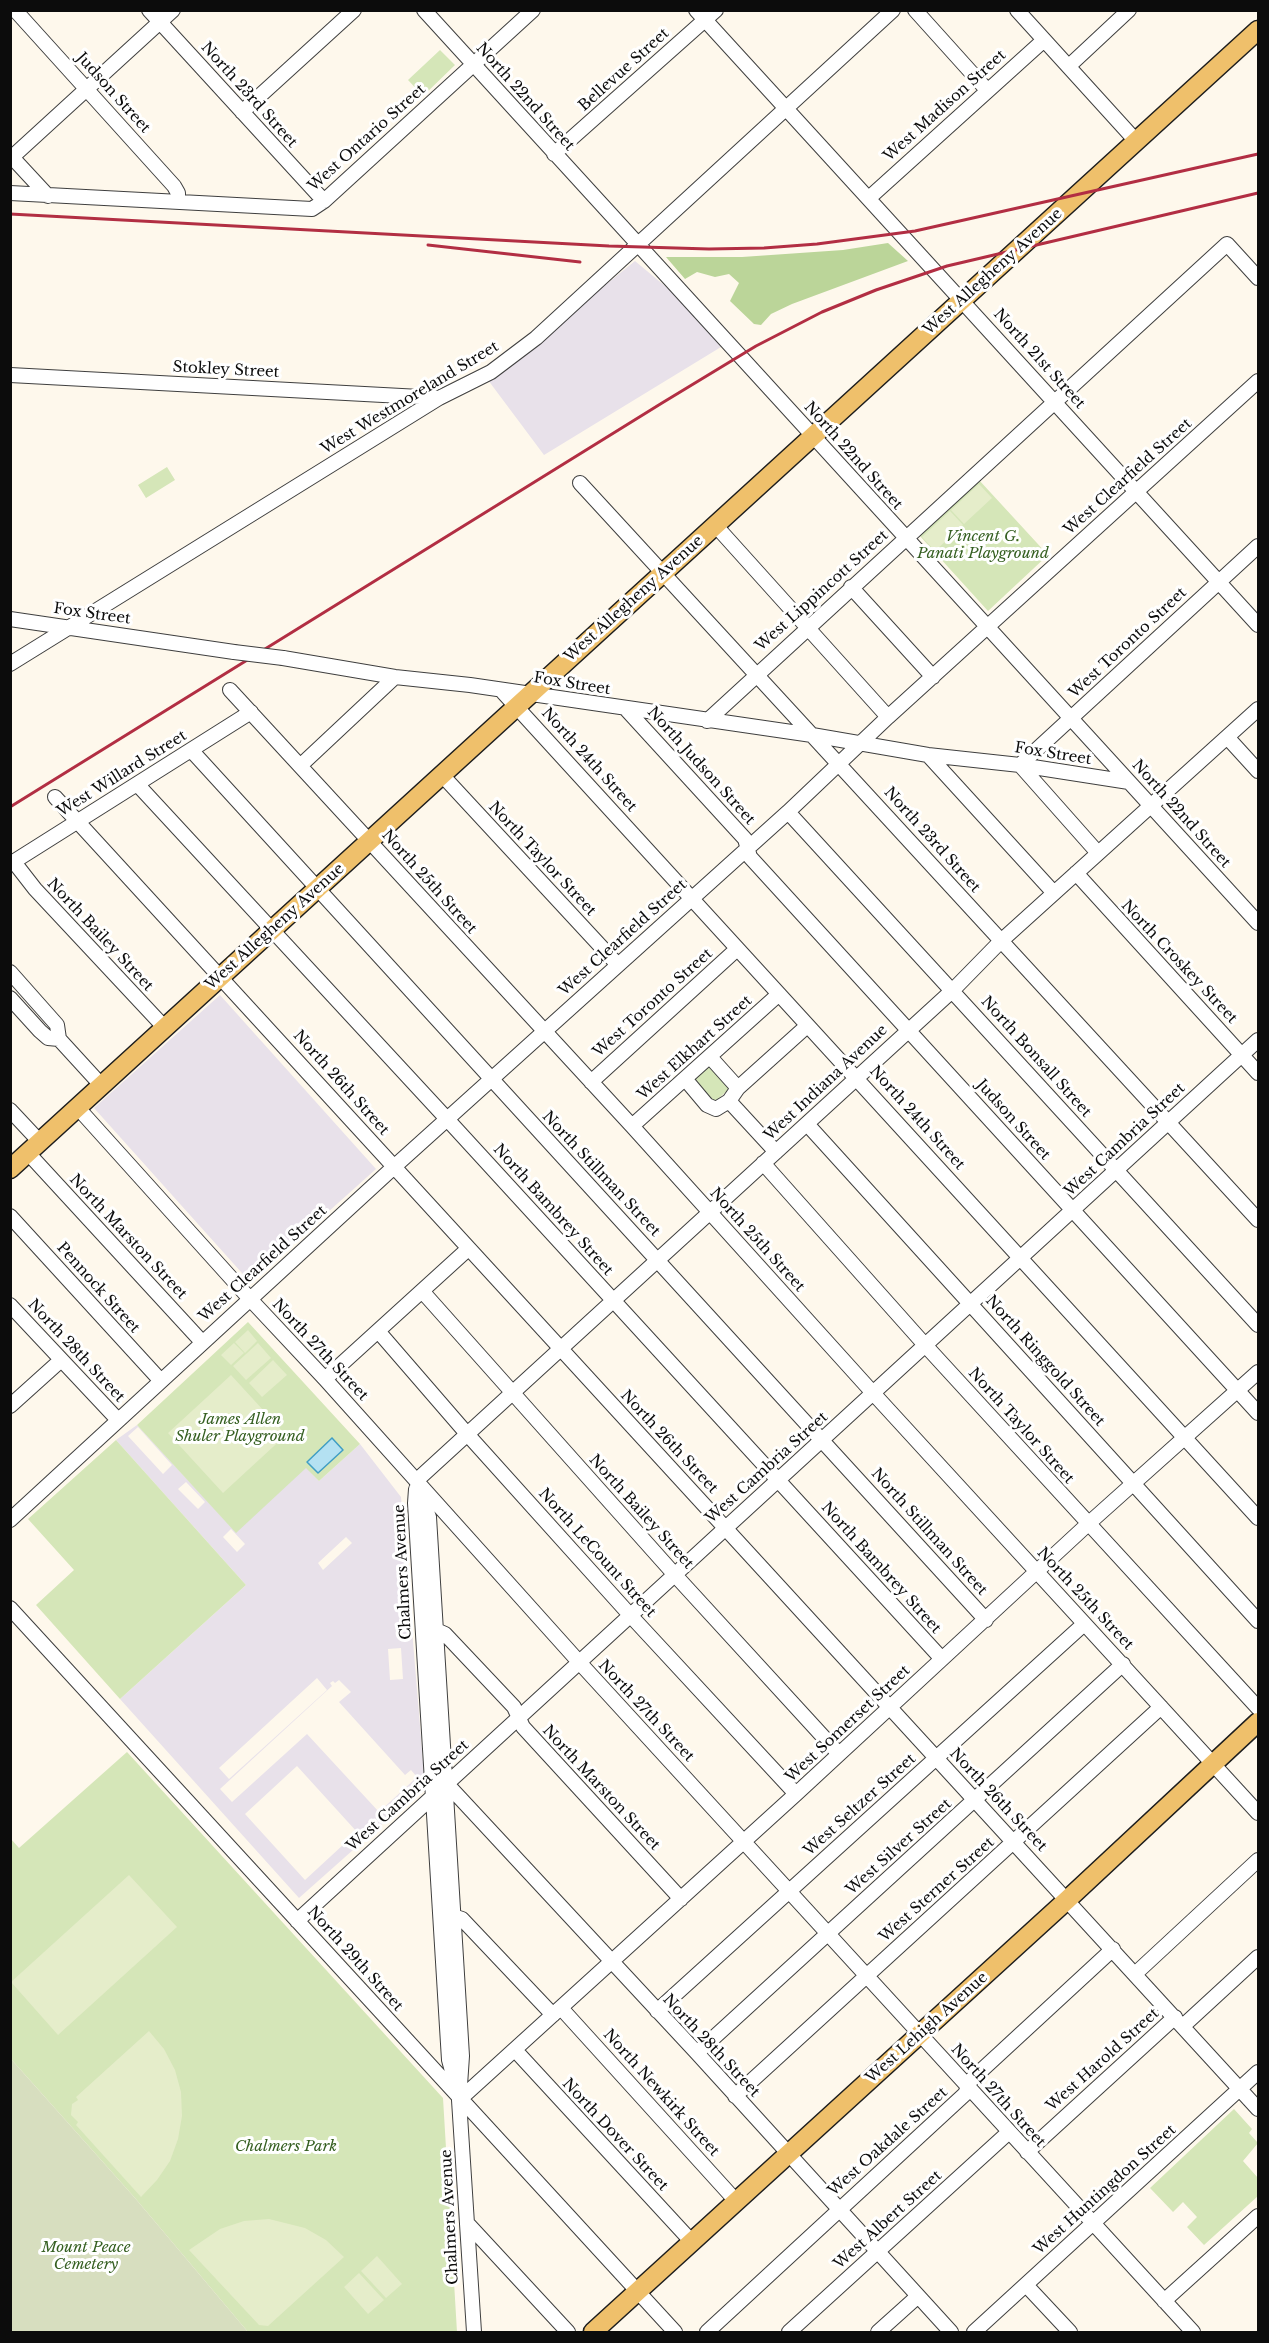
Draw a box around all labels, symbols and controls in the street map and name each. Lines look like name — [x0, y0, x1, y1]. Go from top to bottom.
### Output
street label: Bellevue Street — [575, 25, 673, 115]
street label: North 23rd Street — [197, 39, 301, 151]
street label: North 22nd Street — [472, 39, 578, 155]
street label: West Madison Street — [880, 46, 1010, 166]
street label: Judson Street — [72, 49, 154, 137]
street label: West Ontario Street — [305, 80, 429, 196]
street label: West Allegheny Avenue — [920, 205, 1066, 339]
street label: North 21st Street — [989, 305, 1089, 413]
street label: West Westmoreland Street — [318, 338, 502, 458]
street label: Stokley Street — [172, 358, 280, 382]
street label: North 22nd Street — [800, 398, 906, 514]
street label: West Clearfield Street — [1060, 415, 1196, 539]
street label: West Lippincott Street — [752, 527, 892, 655]
park label: Vincent G. Panati Playground — [917, 528, 1049, 563]
street label: West Allegheny Avenue — [561, 532, 707, 666]
street label: West Toronto Street — [1066, 584, 1190, 702]
street label: Fox Street — [52, 600, 132, 628]
street label: Fox Street — [532, 669, 612, 699]
street label: North Judson Street — [643, 703, 759, 829]
street label: North 24th Street — [538, 704, 640, 816]
street label: West Willard Street — [54, 727, 190, 821]
street label: Fox Street — [1013, 739, 1093, 769]
street label: North 22nd Street — [1128, 756, 1234, 872]
street label: North 23rd Street — [880, 784, 984, 896]
street label: North Taylor Street — [484, 798, 600, 920]
street label: North 25th Street — [378, 826, 480, 938]
street label: West Allegheny Avenue — [202, 860, 348, 994]
street label: North Bailey Street — [43, 875, 157, 995]
street label: West Clearfield Street — [555, 876, 691, 1000]
street label: North Croskey Street — [1117, 897, 1241, 1027]
street label: West Toronto Street — [590, 945, 716, 1061]
street label: West Elkhart Street — [634, 992, 756, 1104]
street label: North Bonsall Street — [977, 993, 1095, 1121]
street label: West Indiana Avenue — [761, 1021, 891, 1145]
street label: North 26th Street — [289, 1027, 393, 1139]
street label: North 24th Street — [866, 1062, 968, 1174]
street label: Judson Street — [972, 1076, 1054, 1164]
street label: West Cambria Street — [1061, 1080, 1189, 1200]
street label: North Stillman Street — [538, 1108, 664, 1240]
street label: North Bambrey Street — [489, 1141, 617, 1279]
street label: North Marston Street — [65, 1171, 191, 1303]
street label: North 25th Street — [706, 1184, 808, 1296]
street label: West Clearfield Street — [195, 1202, 331, 1326]
street label: Pennock Street — [53, 1239, 143, 1337]
street label: North Ringgold Street — [982, 1292, 1108, 1430]
street label: North 27th Street — [268, 1295, 372, 1405]
street label: North 28th Street — [24, 1296, 128, 1406]
street label: North Taylor Street — [964, 1364, 1078, 1488]
street label: North 26th Street — [617, 1387, 721, 1497]
street label: West Cambria Street — [702, 1408, 832, 1528]
park label: James Allen Shuler Playground — [175, 1411, 305, 1446]
street label: North Bailey Street — [585, 1451, 697, 1573]
street label: North Stillman Street — [867, 1465, 991, 1599]
street label: North LeCount Street — [534, 1485, 660, 1621]
street label: North Bambrey Street — [817, 1499, 945, 1637]
street label: Chalmers Avenue — [390, 1504, 416, 1640]
street label: North 25th Street — [1033, 1544, 1137, 1654]
street label: North 27th Street — [594, 1656, 698, 1766]
street label: West Somerset Street — [782, 1662, 914, 1786]
street label: North Marston Street — [538, 1722, 664, 1854]
street label: West Cambria Street — [343, 1736, 473, 1856]
street label: North 26th Street — [946, 1745, 1050, 1855]
street label: West Seltzer Street — [800, 1750, 920, 1860]
street label: West Silver Street — [843, 1795, 955, 1899]
street label: West Sterner Street — [876, 1834, 998, 1946]
street label: North 29th Street — [303, 1903, 407, 2015]
street label: West Lehigh Avenue — [862, 1969, 992, 2087]
street label: North 28th Street — [659, 1991, 763, 2101]
street label: West Harold Street — [1043, 2005, 1163, 2115]
street label: North Newkirk Street — [599, 2026, 723, 2160]
street label: North 27th Street — [947, 2041, 1049, 2151]
street label: North Dover Street — [558, 2075, 672, 2195]
street label: West Oakdale Street — [825, 2084, 951, 2200]
street label: West Huntingdon Street — [1030, 2121, 1180, 2259]
park label: Chalmers Park — [235, 2138, 337, 2156]
street label: Chalmers Avenue — [437, 2149, 463, 2285]
street label: West Albert Street — [830, 2167, 946, 2273]
park label: Mount Peace Cemetery — [42, 2239, 130, 2274]

